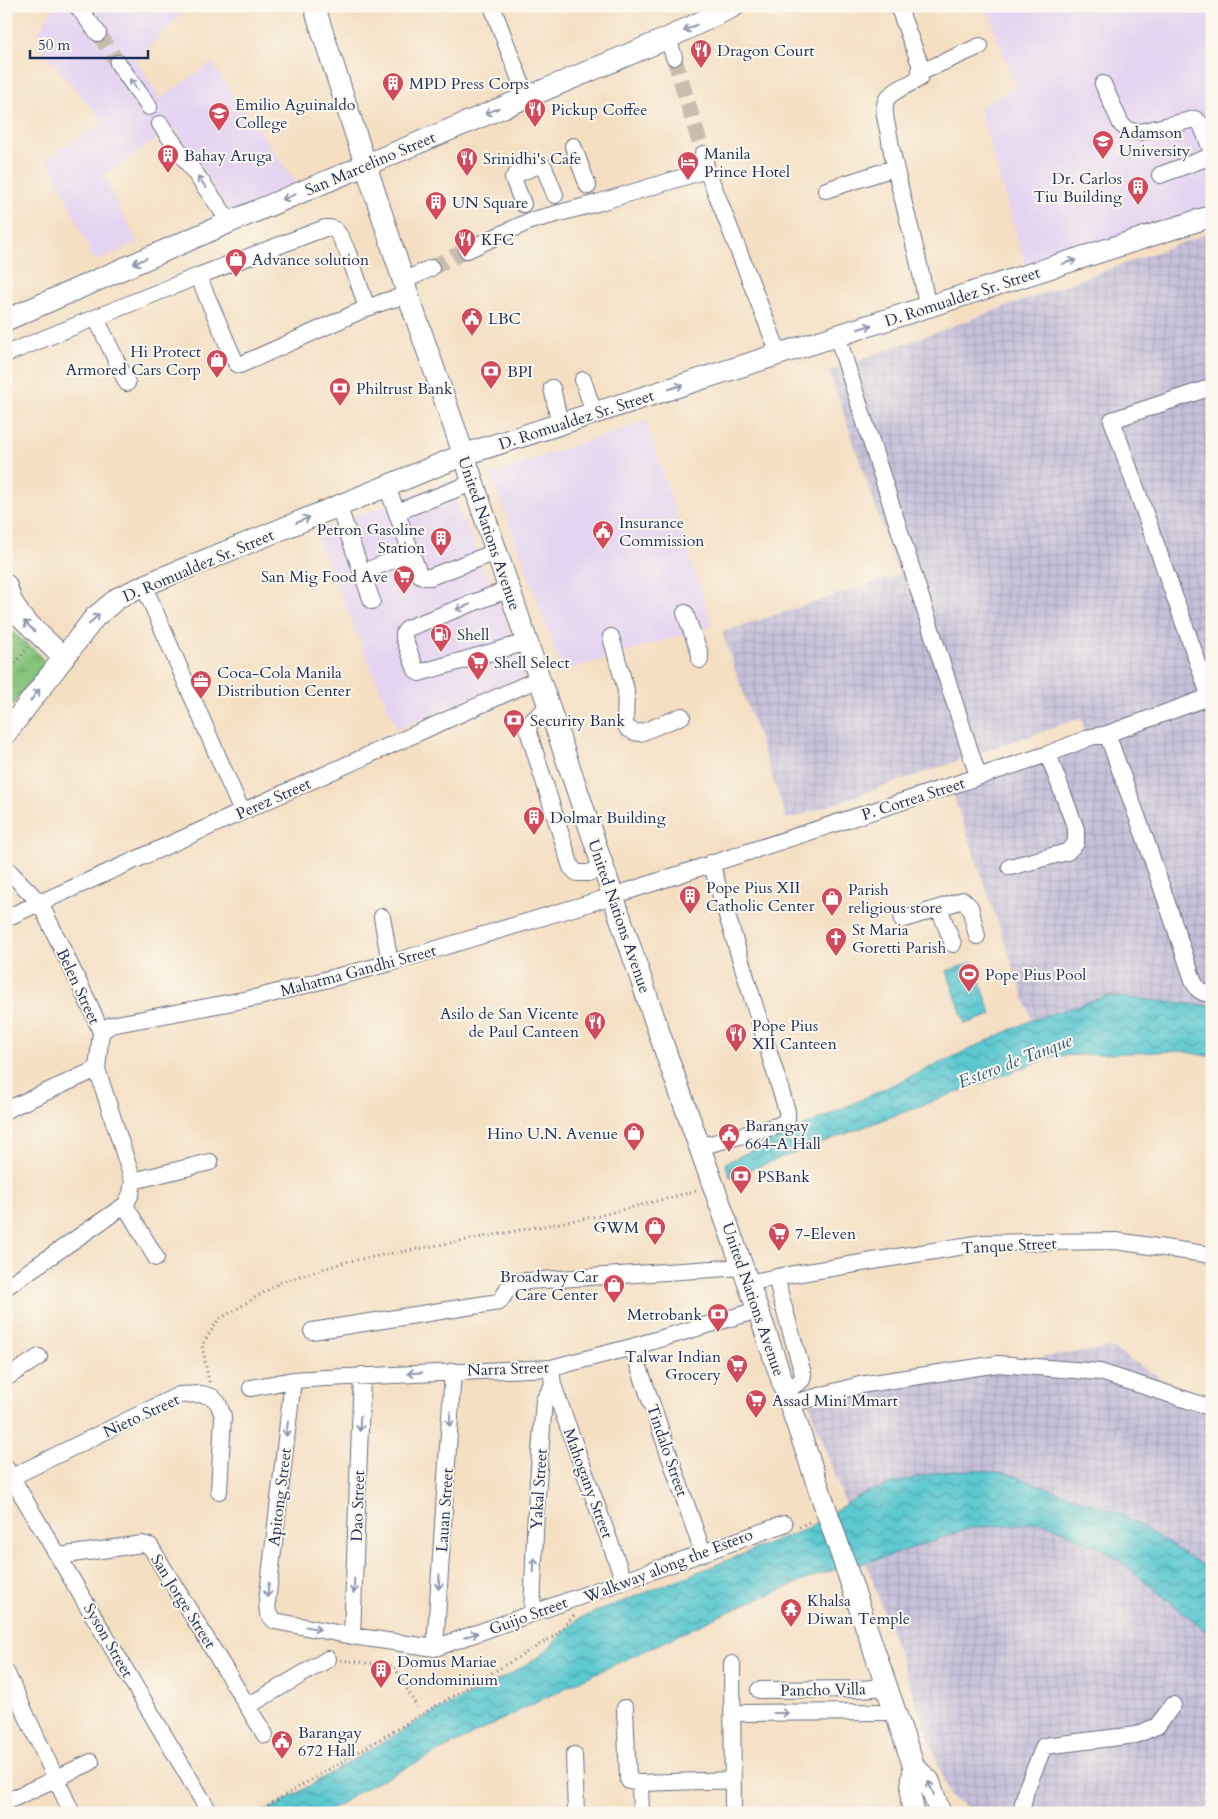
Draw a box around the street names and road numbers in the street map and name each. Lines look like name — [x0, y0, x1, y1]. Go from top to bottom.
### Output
street label: San Marcelino Street — [302, 126, 439, 201]
street label: D. Romualdez Sr. Street — [882, 261, 1043, 332]
street label: D. Romualdez Sr. Street — [496, 384, 657, 455]
street label: United Nations Avenue — [452, 454, 526, 613]
street label: D. Romualdez Sr. Street — [119, 524, 277, 608]
street label: P. Correa Street — [859, 772, 968, 826]
street label: Perez Street — [232, 773, 314, 825]
street label: United Nations Avenue — [582, 837, 656, 996]
street label: Mahatma Gandhi Street — [278, 940, 439, 1002]
street label: Belen Street — [51, 945, 105, 1028]
street label: United Nations Avenue — [716, 1220, 790, 1379]
street label: Tanque Street — [961, 1233, 1057, 1259]
street label: Narra Street — [467, 1357, 549, 1381]
street label: Nieto Street — [100, 1389, 183, 1443]
street label: Tindalo Street — [641, 1401, 693, 1499]
street label: Mahogany Street — [558, 1425, 618, 1541]
street label: Apitong Street — [263, 1447, 297, 1548]
street label: Yakal Street — [525, 1448, 553, 1530]
street label: Lauan Street — [431, 1467, 459, 1553]
street label: Dao Street — [346, 1470, 370, 1542]
street label: Walkway along the Estero — [580, 1523, 756, 1609]
street label: San Jorge Street — [145, 1550, 221, 1653]
street label: Guijo Street — [486, 1592, 571, 1640]
street label: Syson Street — [78, 1599, 138, 1682]
street label: Pancho Villa — [780, 1678, 866, 1702]

